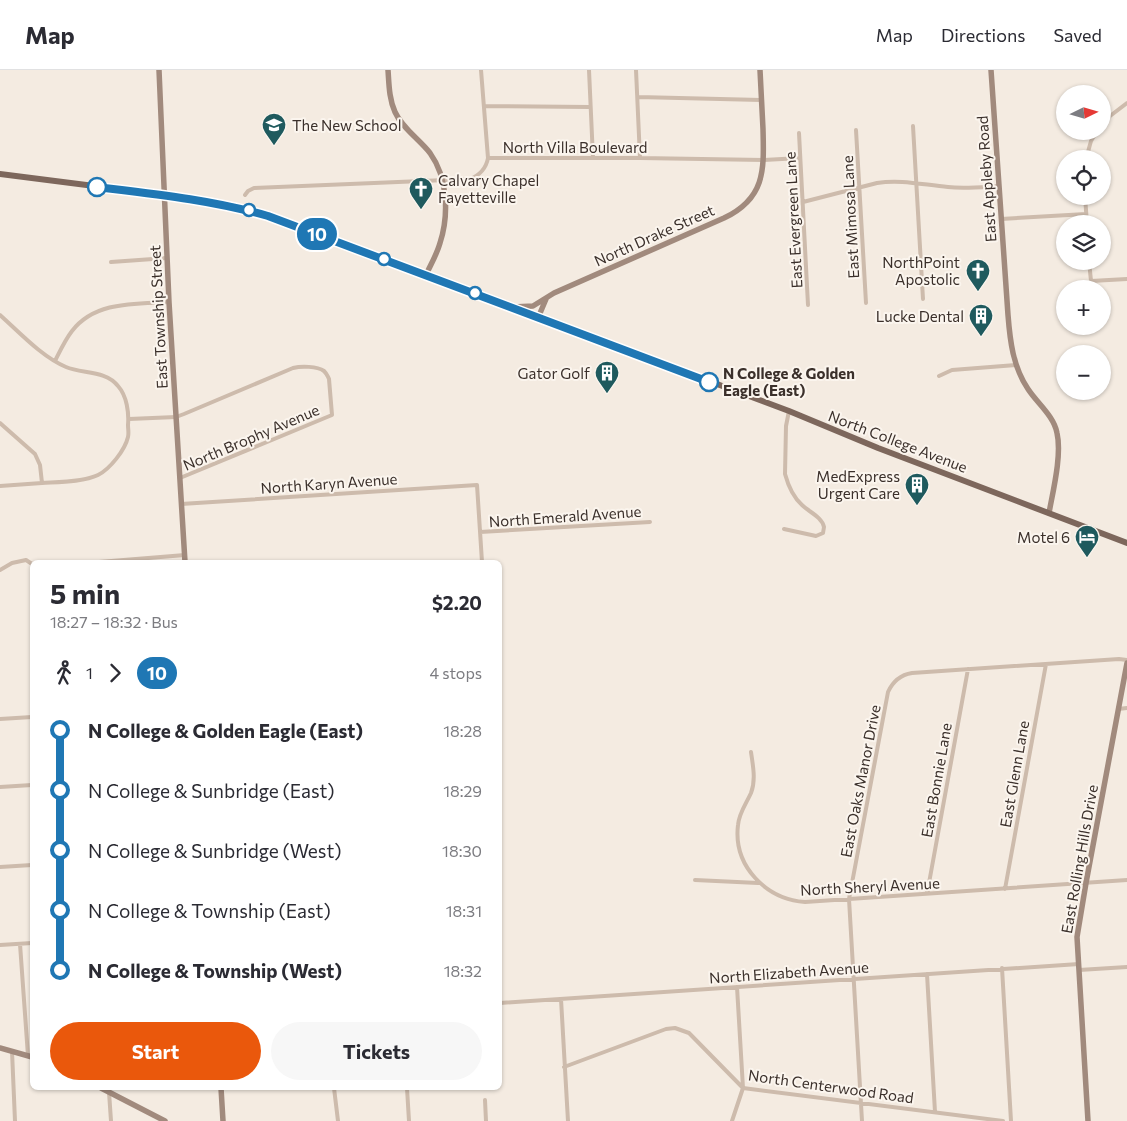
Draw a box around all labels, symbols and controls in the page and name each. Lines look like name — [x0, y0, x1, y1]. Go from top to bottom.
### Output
text: Map — [25, 20, 75, 49]
text: Map — [876, 24, 913, 46]
text: Directions — [941, 24, 1025, 46]
text: Saved — [1053, 24, 1102, 46]
north arrow — [1056, 85, 1111, 140]
map controls — [1056, 85, 1111, 400]
school or university icon: The New School — [261, 112, 287, 146]
street label: East Appleby Road — [973, 115, 999, 243]
place label: The New School — [292, 116, 401, 134]
street label: North Villa Boulevard — [503, 138, 647, 156]
button: locate — [1056, 150, 1111, 205]
street label: East Evergreen Lane — [780, 151, 806, 289]
street label: East Mimosa Lane — [838, 155, 862, 279]
place label: Calvary Chapel Fayetteville — [438, 171, 539, 206]
church icon: Calvary Chapel Fayetteville — [408, 176, 434, 210]
unlabelled marker — [87, 177, 107, 197]
street label: North Drake Street — [591, 200, 717, 270]
unlabelled marker — [242, 203, 256, 217]
button: layers — [1056, 215, 1111, 270]
line badge: 10 — [294, 218, 340, 250]
text: 10 — [307, 223, 327, 245]
street label: East Township Street — [145, 245, 171, 389]
unlabelled marker — [377, 252, 391, 266]
place label: NorthPoint Apostolic — [882, 253, 960, 288]
church icon: NorthPoint Apostolic — [965, 258, 991, 292]
button: + — [1056, 280, 1111, 335]
unlabelled marker — [468, 286, 482, 300]
building icon: Lucke Dental — [968, 303, 994, 337]
place label: Lucke Dental — [876, 307, 964, 325]
button: − — [1056, 345, 1111, 400]
building icon: Gator Golf — [594, 360, 620, 394]
place label: Gator Golf — [518, 364, 590, 382]
place label: N College & Golden Eagle (East) — [723, 364, 855, 399]
marker: N College & Golden Eagle (East) — [699, 372, 719, 392]
street label: North Brophy Avenue — [180, 400, 322, 474]
street label: North College Avenue — [826, 406, 970, 476]
place label: MedExpress Urgent Care — [816, 467, 900, 502]
street label: North Karyn Avenue — [260, 469, 398, 497]
building icon: MedExpress Urgent Care — [904, 472, 930, 506]
street label: North Emerald Avenue — [488, 502, 642, 530]
hotel icon: Motel 6 — [1074, 524, 1100, 558]
place label: Motel 6 — [1017, 528, 1070, 546]
text: 5 min — [50, 576, 120, 610]
text: $2.20 — [432, 591, 482, 614]
text: 18:27 – 18:32 · Bus — [50, 612, 178, 631]
icon: walk — [50, 659, 78, 687]
icon: forward — [101, 659, 129, 687]
text: 10 — [147, 662, 167, 684]
text: 1 — [86, 663, 93, 682]
text: 4 stops — [430, 663, 482, 682]
street label: East Oaks Manor Drive — [836, 703, 884, 859]
text: N College & Golden Eagle (East) — [88, 719, 363, 742]
street label: East Glenn Lane — [996, 719, 1032, 829]
text: 18:28 — [443, 721, 482, 740]
street label: East Bonnie Lane — [917, 721, 955, 839]
text: N College & Sunbridge (East) — [88, 779, 335, 802]
text: 18:29 — [443, 781, 482, 800]
street label: East Rolling Hills Drive — [1057, 783, 1101, 935]
text: N College & Sunbridge (West) — [88, 839, 342, 862]
text: 18:30 — [442, 841, 482, 860]
street label: North Sheryl Avenue — [800, 873, 940, 899]
text: N College & Township (East) — [88, 899, 331, 922]
text: 18:31 — [446, 901, 482, 920]
street label: North Elizabeth Avenue — [709, 957, 870, 987]
text: N College & Township (West) — [88, 959, 342, 982]
text: 18:32 — [444, 961, 482, 980]
button: Start — [50, 1022, 261, 1080]
button: Tickets — [271, 1022, 482, 1080]
street label: North Centerwood Road — [747, 1065, 915, 1107]

